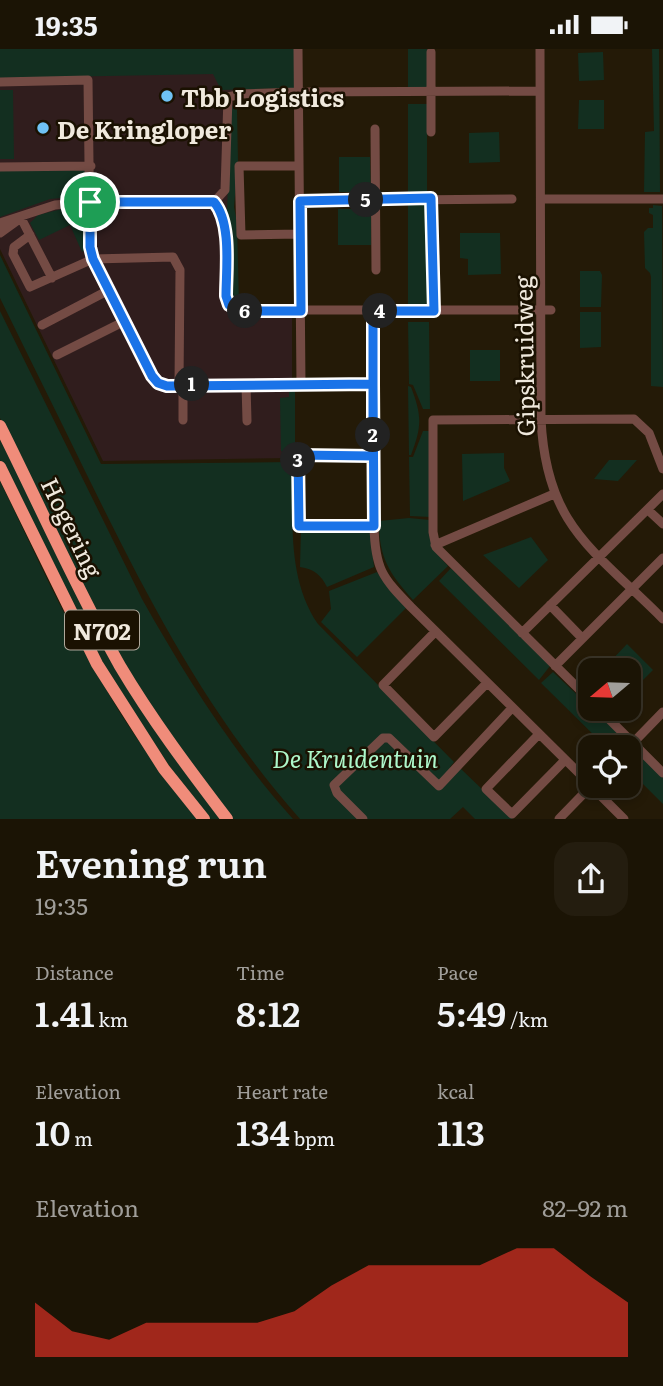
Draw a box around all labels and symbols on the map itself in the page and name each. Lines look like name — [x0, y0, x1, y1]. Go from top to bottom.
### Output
place label: Tbb Logistics — [181, 79, 344, 114]
marker: Tbb Logistics — [159, 88, 175, 104]
place label: De Kringloper — [57, 111, 231, 146]
marker: De Kringloper — [35, 120, 51, 136]
pin — [60, 172, 120, 232]
pin: 5 — [348, 183, 384, 217]
street label: Gipskruidweg — [504, 275, 542, 437]
pin: 6 — [228, 293, 262, 329]
pin: 4 — [362, 293, 398, 329]
pin: 1 — [174, 367, 210, 401]
pin: 2 — [356, 417, 390, 453]
pin: 3 — [280, 443, 316, 477]
street label: Hogering — [34, 471, 113, 584]
road number: N702 — [65, 611, 139, 649]
north arrow — [578, 658, 640, 721]
park label: De Kruidentuin — [272, 740, 438, 775]

